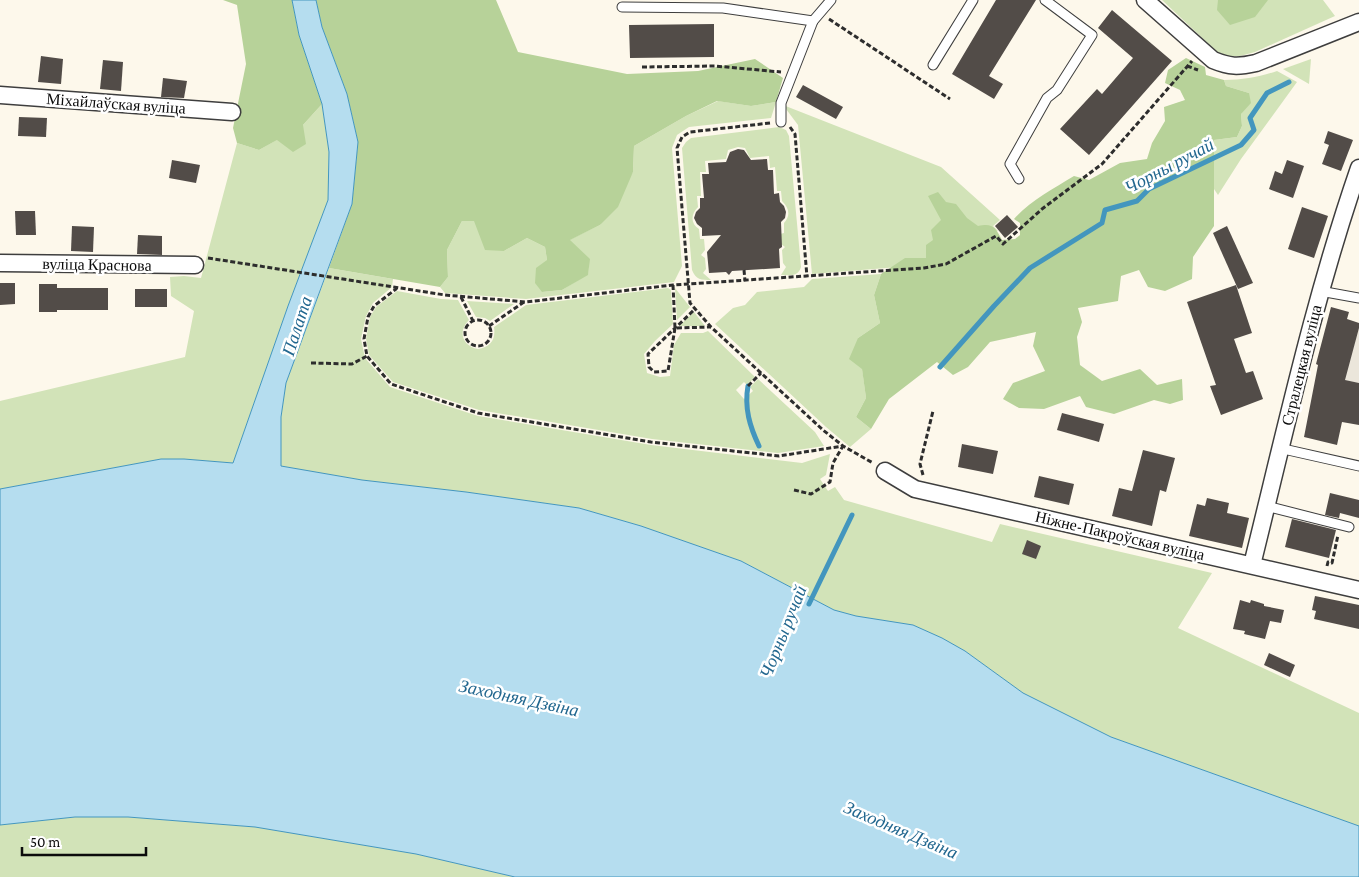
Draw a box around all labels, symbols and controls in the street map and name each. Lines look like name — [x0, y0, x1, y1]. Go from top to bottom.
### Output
street label: Міхайлаўская вуліца — [46, 90, 186, 118]
water label: Чорны ручай — [1121, 134, 1217, 198]
street label: вуліца Краснова — [42, 255, 152, 275]
water label: Палата — [278, 294, 316, 359]
street label: Стралецкая вуліца — [1278, 303, 1326, 428]
street label: Ніжне-Пакроўская вуліца — [1033, 508, 1206, 564]
water label: Чорны ручай — [755, 583, 811, 681]
water label: Заходняя Дзвіна — [457, 676, 581, 720]
water label: Заходняя Дзвіна — [841, 797, 961, 863]
scale bar — [22, 824, 146, 856]
text: 50 m — [30, 834, 60, 850]

